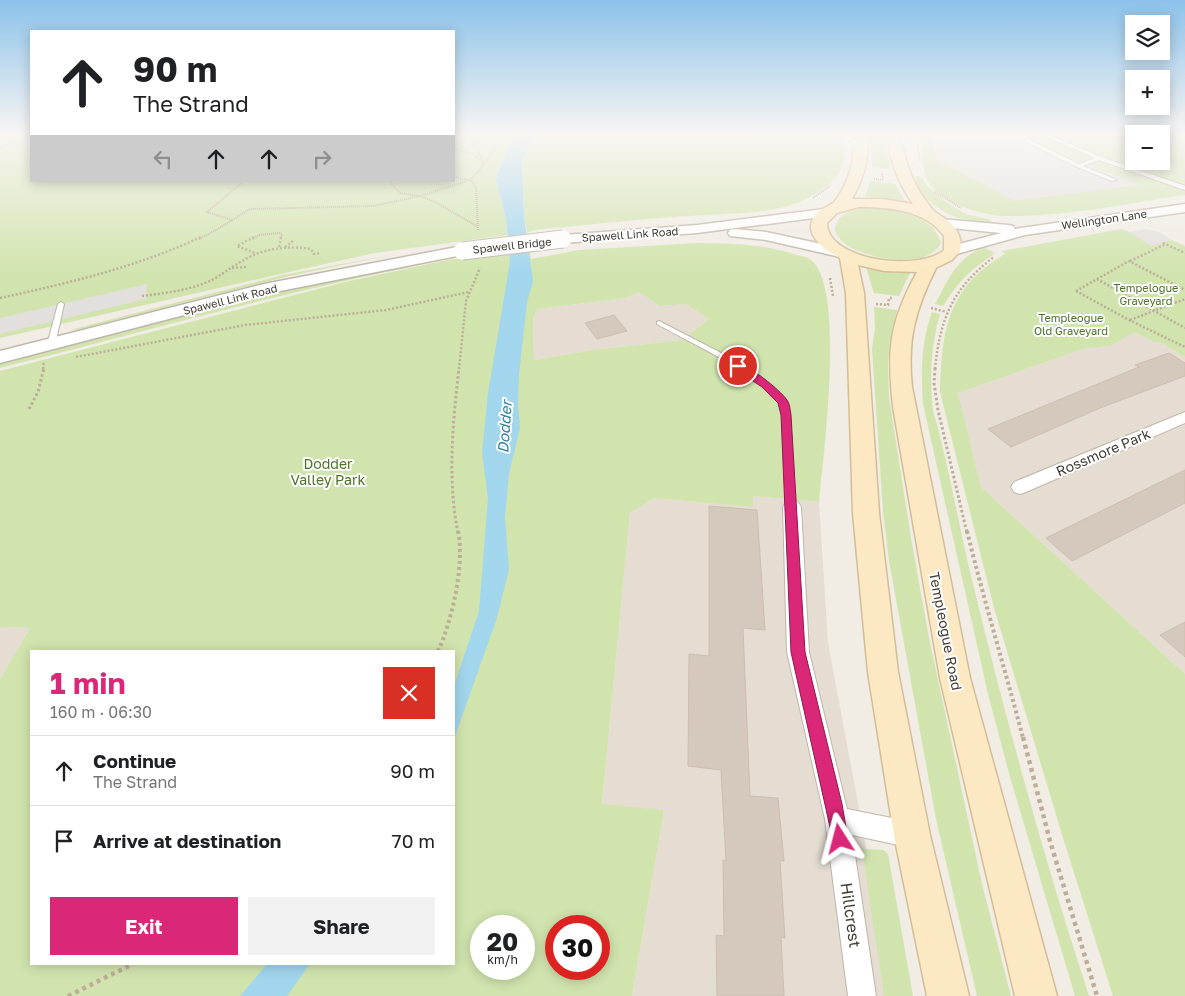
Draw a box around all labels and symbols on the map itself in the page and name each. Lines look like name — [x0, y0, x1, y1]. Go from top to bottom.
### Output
street label: Wellington Lane — [1060, 207, 1148, 231]
street label: Spawell Link Road — [581, 224, 679, 244]
street label: Spawell Bridge — [472, 234, 552, 256]
street label: Spawell Link Road — [181, 281, 279, 317]
park label: Tempelogue Graveyard — [1114, 281, 1178, 307]
park label: Templeogue Old Graveyard — [1034, 311, 1108, 337]
pin — [717, 345, 759, 387]
water label: Dodder — [493, 398, 515, 454]
street label: Rossmore Park — [1053, 424, 1153, 479]
park label: Dodder Valley Park — [291, 455, 365, 488]
street label: Templeogue Road — [926, 570, 966, 692]
position arrow — [813, 812, 865, 864]
street label: Hillcrest — [837, 881, 865, 949]
speed limit sign: 30 — [545, 915, 610, 980]

